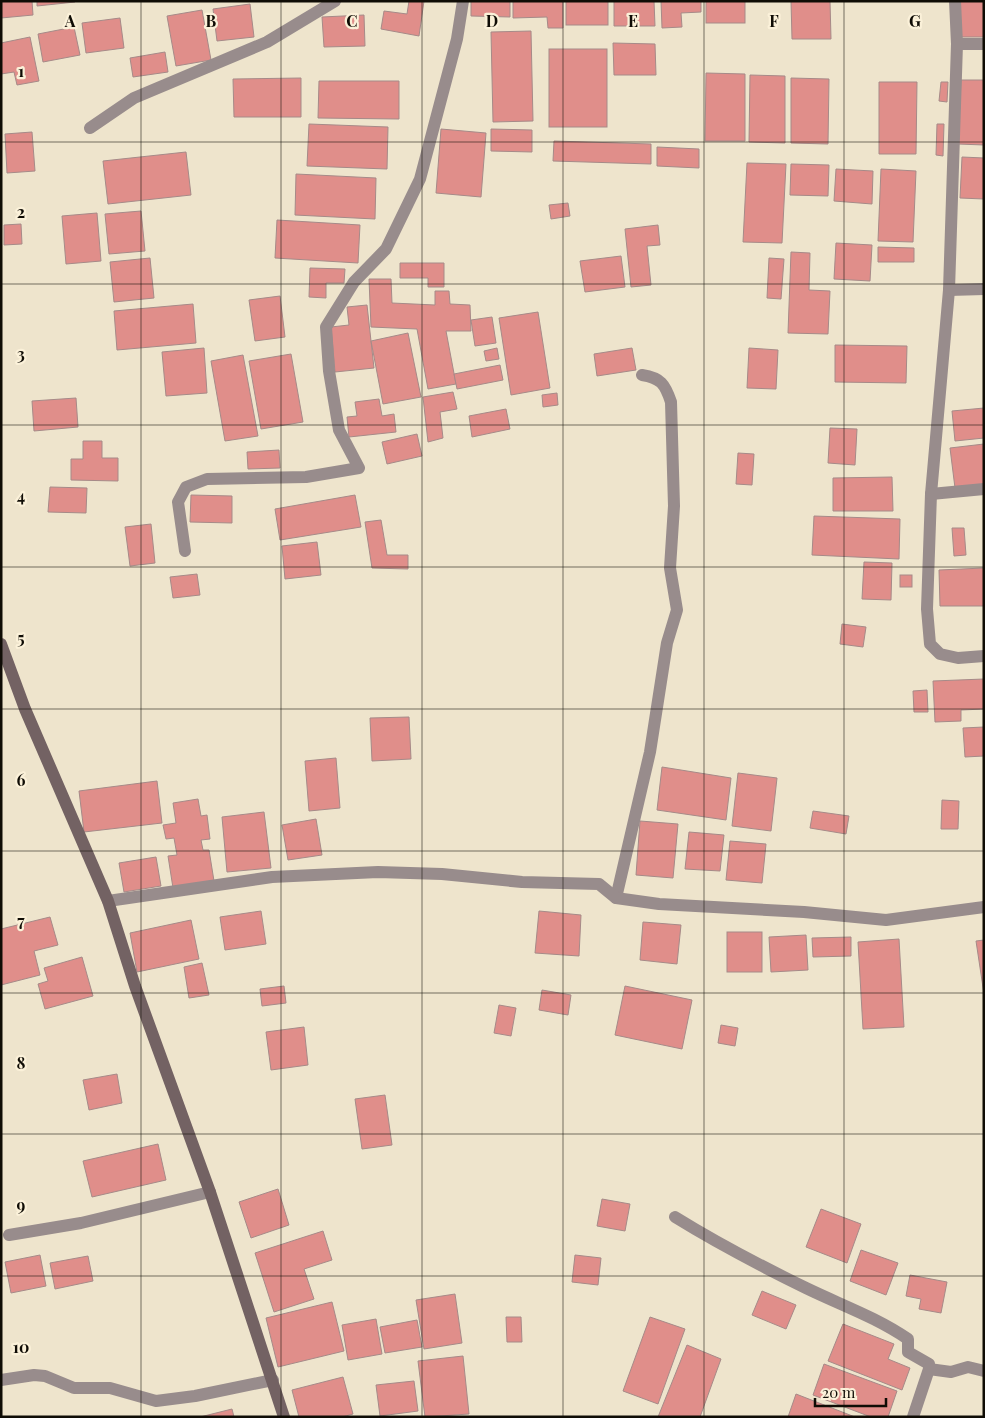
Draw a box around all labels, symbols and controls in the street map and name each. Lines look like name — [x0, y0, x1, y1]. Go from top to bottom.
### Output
text: A — [64, 10, 76, 31]
text: B — [206, 10, 217, 31]
text: C — [346, 10, 358, 31]
text: D — [486, 10, 498, 31]
text: E — [628, 10, 638, 31]
text: F — [769, 10, 779, 31]
text: G — [909, 10, 921, 31]
text: 1 — [18, 60, 24, 81]
text: 2 — [17, 201, 25, 222]
text: 3 — [17, 343, 25, 364]
text: 4 — [17, 485, 25, 506]
text: 5 — [17, 627, 25, 648]
text: 6 — [17, 769, 26, 790]
text: 7 — [17, 910, 25, 931]
text: 8 — [17, 1052, 26, 1073]
text: 9 — [17, 1194, 26, 1215]
text: 10 — [13, 1336, 29, 1357]
scale bar — [815, 1376, 886, 1408]
text: 20 m — [822, 1382, 856, 1402]

